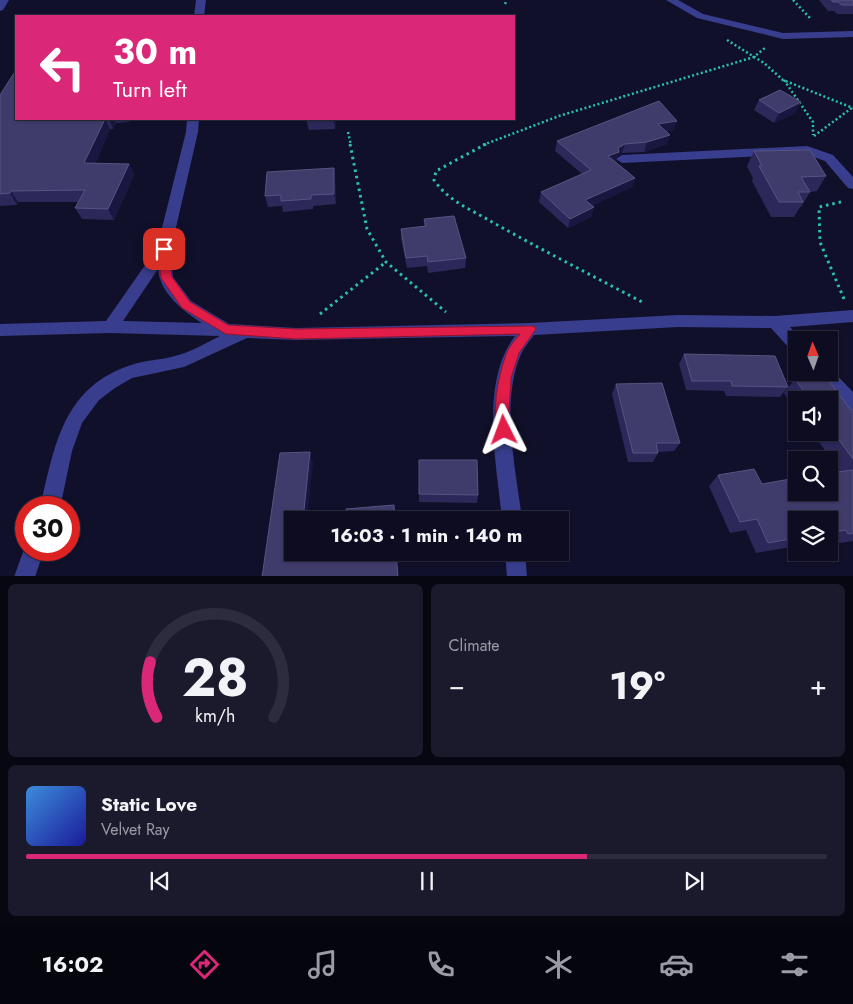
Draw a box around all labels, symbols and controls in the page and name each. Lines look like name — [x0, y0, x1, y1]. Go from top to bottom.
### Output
text: 30 m — [113, 27, 197, 77]
icon: left — [30, 35, 95, 100]
text: Turn left — [113, 73, 187, 105]
pin — [143, 228, 185, 270]
icon: arrive — [150, 235, 178, 263]
north arrow — [788, 331, 838, 381]
map controls — [788, 331, 838, 561]
button: sound — [788, 391, 838, 441]
position arrow — [477, 403, 529, 455]
button: search — [788, 451, 838, 501]
speed limit sign: 30 — [15, 496, 80, 561]
button: layers — [788, 511, 838, 561]
text: 16:03 · 1 min · 140 m — [331, 522, 522, 549]
text: Climate — [449, 634, 500, 657]
text: 28 — [182, 640, 249, 716]
text: 19° — [609, 658, 665, 713]
text: − — [449, 665, 465, 706]
text: + — [810, 665, 827, 706]
text: km/h — [195, 703, 235, 729]
text: Static Love — [101, 791, 197, 818]
text: Velvet Ray — [101, 818, 170, 841]
icon: previous — [146, 867, 174, 895]
icon: pause — [413, 867, 441, 895]
icon: next — [680, 867, 708, 895]
icon: directions — [187, 947, 222, 982]
icon: music — [305, 947, 340, 982]
icon: phone — [423, 947, 458, 982]
icon: climate — [541, 947, 576, 982]
icon: car — [659, 947, 694, 982]
icon: filters — [777, 947, 812, 982]
text: 16:02 — [42, 948, 104, 980]

